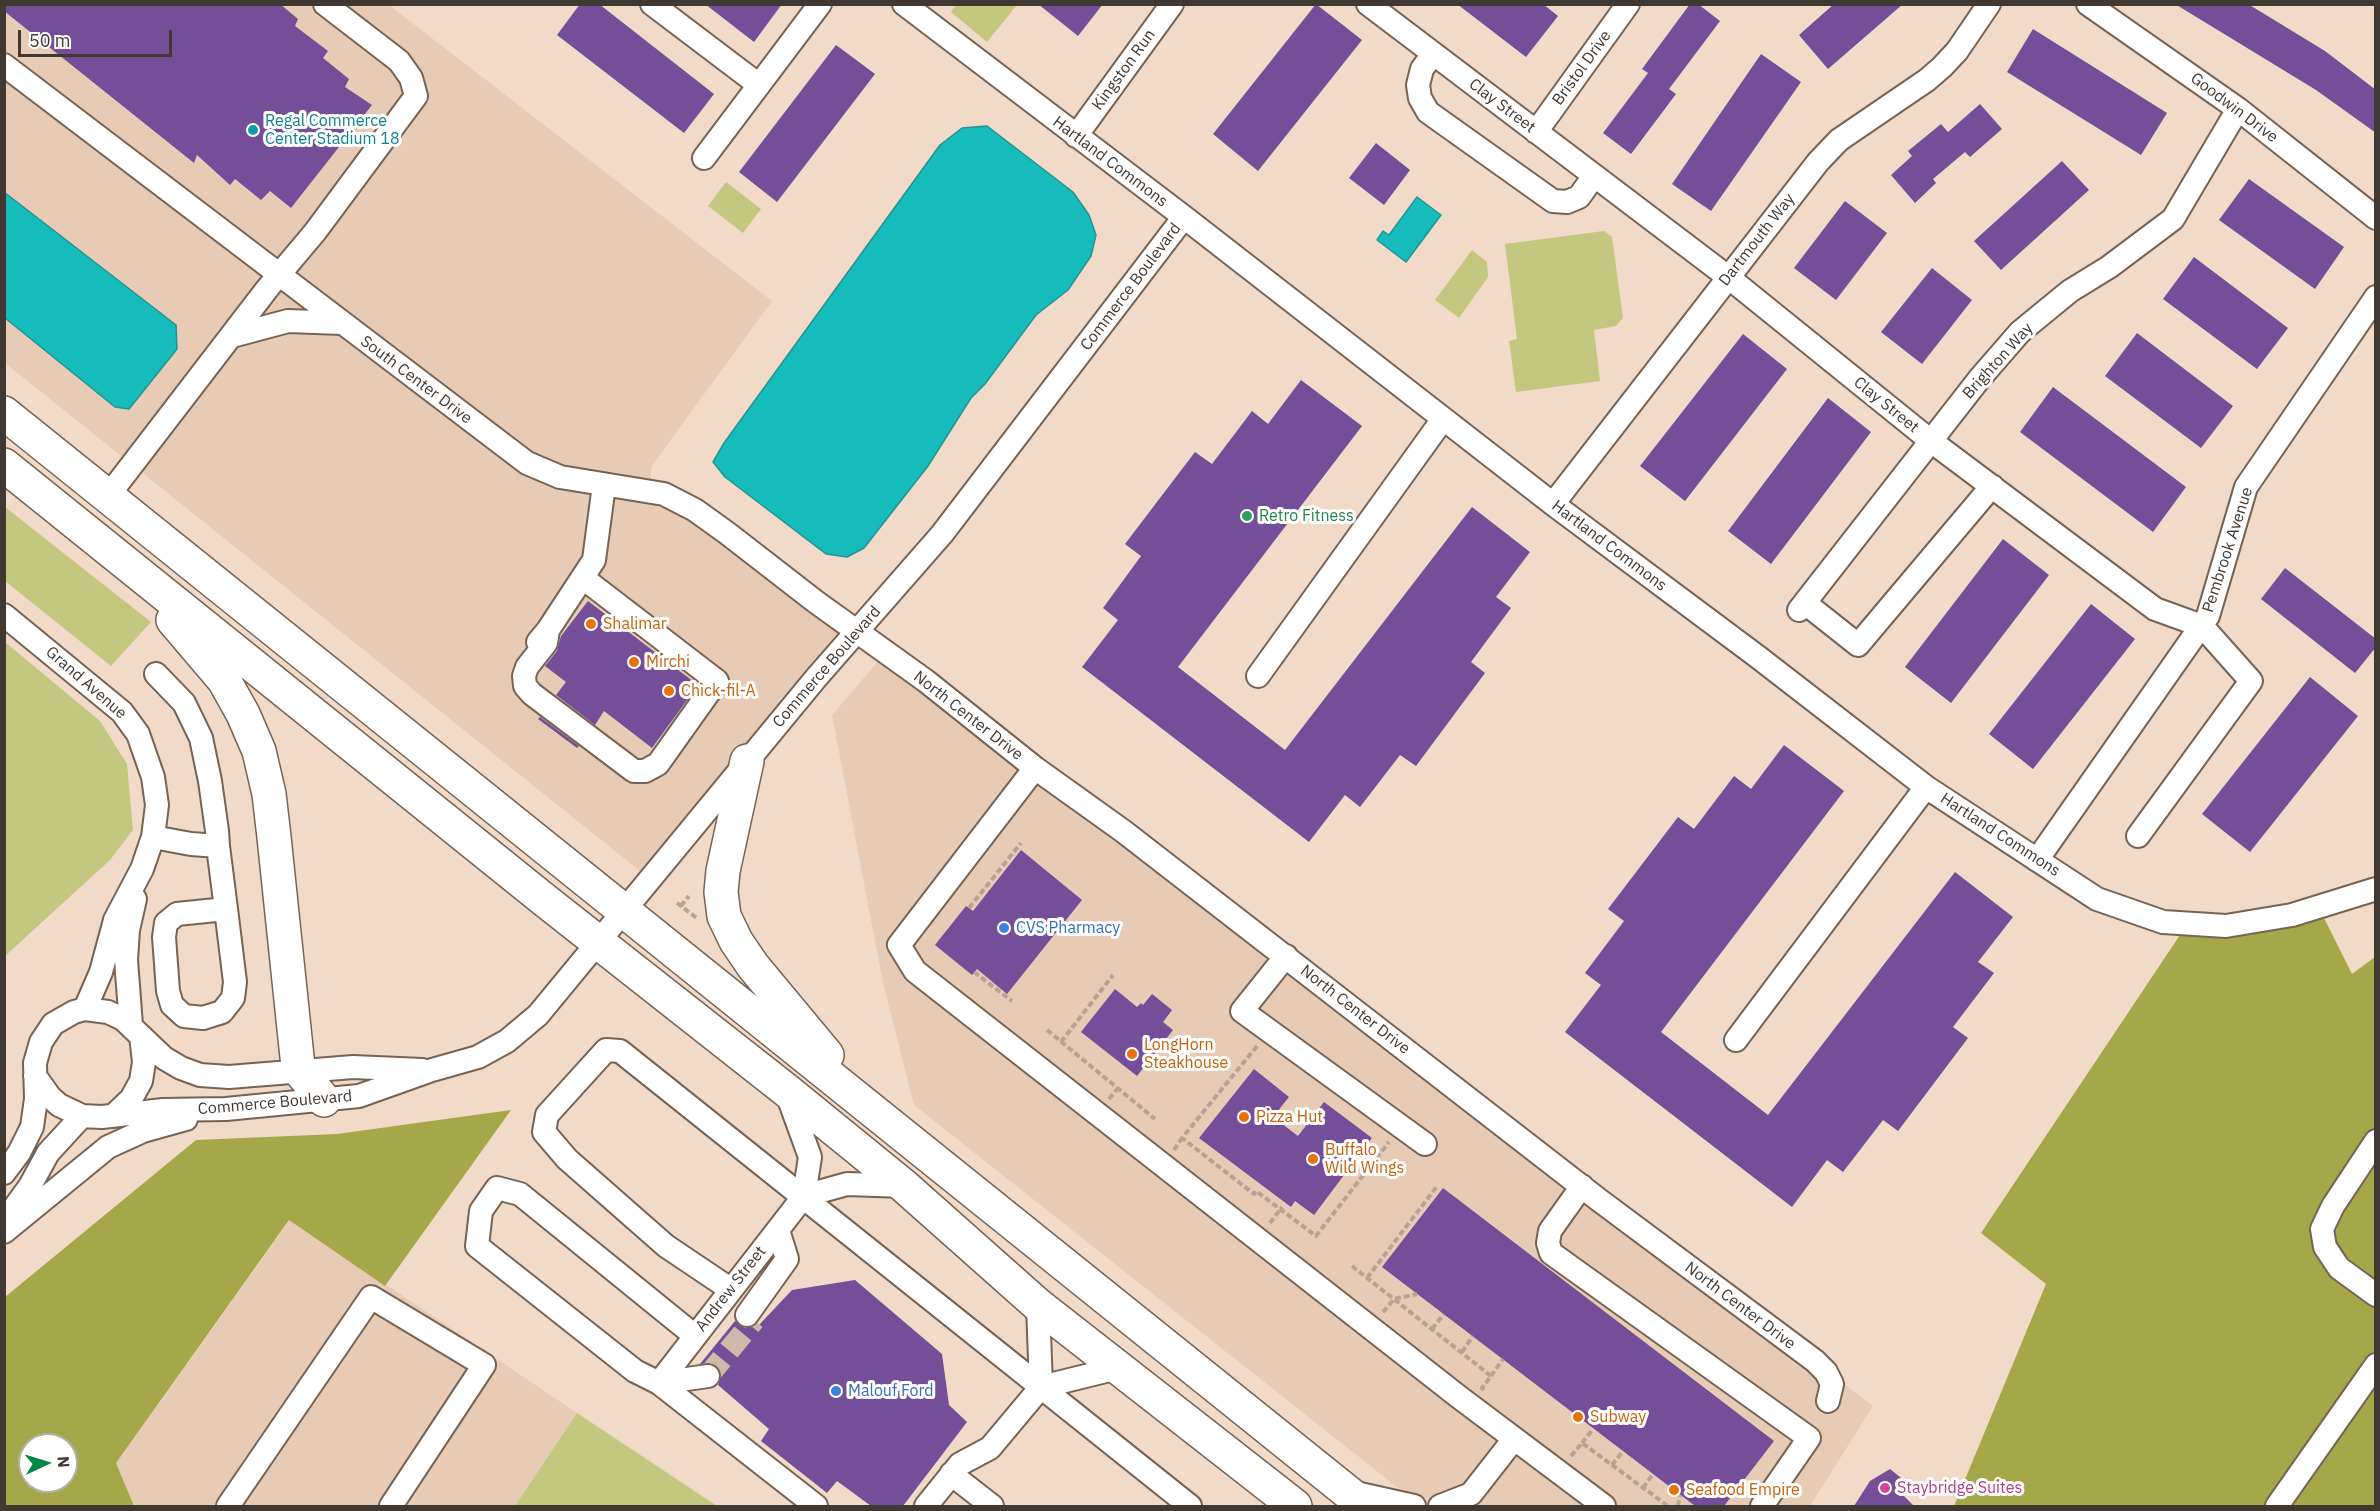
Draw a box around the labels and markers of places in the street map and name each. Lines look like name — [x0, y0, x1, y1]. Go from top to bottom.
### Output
place label: Regal Commerce Center Stadium 18 — [265, 111, 400, 149]
marker: Regal Commerce Center Stadium 18 — [246, 123, 260, 137]
place label: Retro Fitness — [1259, 506, 1354, 526]
marker: Retro Fitness — [1240, 509, 1254, 523]
place label: Shalimar — [603, 614, 667, 634]
marker: Shalimar — [584, 617, 598, 631]
place label: Mirchi — [646, 652, 690, 672]
marker: Mirchi — [627, 655, 641, 669]
place label: Chick-fil-A — [681, 681, 756, 701]
marker: Chick-fil-A — [662, 684, 676, 698]
place label: CVS Pharmacy — [1016, 918, 1120, 938]
marker: CVS Pharmacy — [997, 921, 1011, 935]
place label: LongHorn Steakhouse — [1144, 1035, 1228, 1073]
marker: LongHorn Steakhouse — [1125, 1047, 1139, 1061]
place label: Pizza Hut — [1256, 1107, 1323, 1127]
marker: Pizza Hut — [1237, 1110, 1251, 1124]
place label: Buffalo Wild Wings — [1325, 1140, 1404, 1178]
marker: Buffalo Wild Wings — [1306, 1152, 1320, 1166]
place label: Malouf Ford — [848, 1381, 933, 1401]
marker: Malouf Ford — [829, 1384, 843, 1398]
place label: Subway — [1590, 1407, 1646, 1427]
marker: Subway — [1571, 1410, 1585, 1424]
place label: Staybridge Suites — [1897, 1478, 2022, 1498]
place label: Seafood Empire — [1686, 1480, 1800, 1500]
marker: Staybridge Suites — [1878, 1481, 1892, 1495]
marker: Seafood Empire — [1667, 1483, 1681, 1497]

